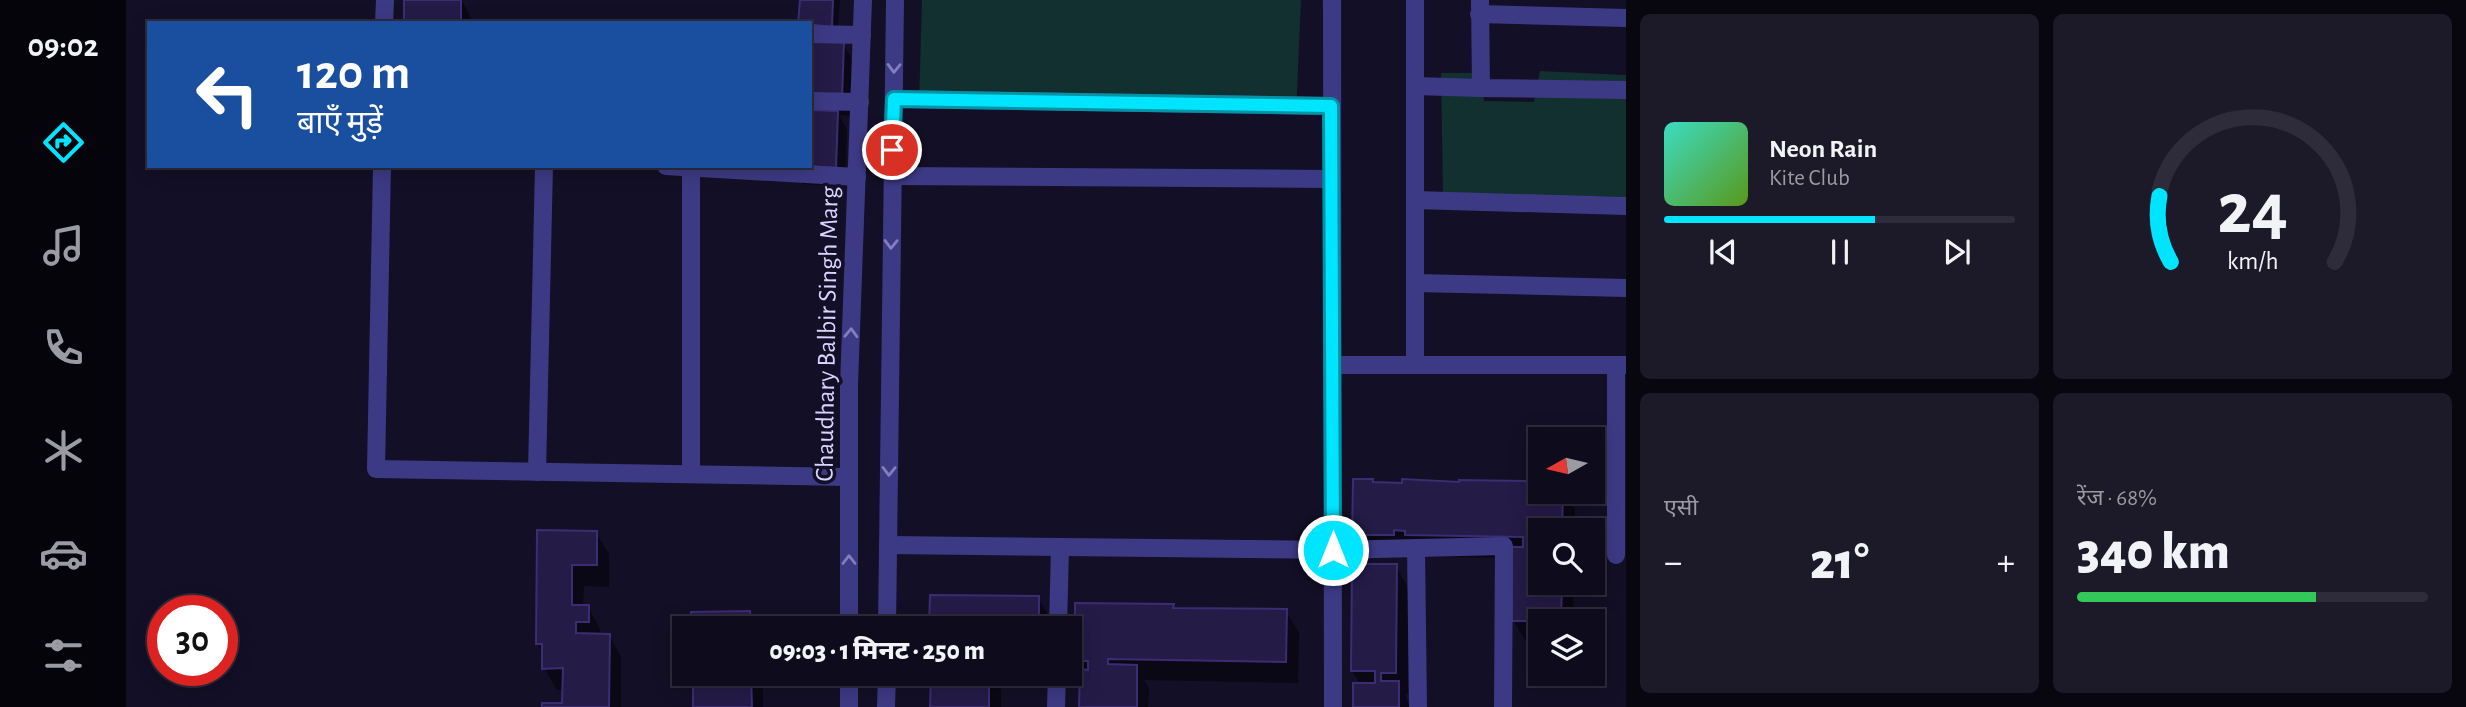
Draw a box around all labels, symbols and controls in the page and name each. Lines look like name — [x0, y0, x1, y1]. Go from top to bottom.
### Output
text: 09:02 — [27, 30, 99, 62]
icon: left — [182, 49, 273, 140]
text: 120 m — [297, 49, 410, 98]
one-way arrow — [886, 63, 902, 74]
text: बाएँ मुड़ें — [297, 107, 383, 139]
icon: directions — [39, 118, 88, 167]
pin — [862, 120, 922, 180]
icon: arrive — [873, 131, 911, 169]
text: Neon Rain — [1769, 136, 1877, 162]
text: Kite Club — [1769, 167, 1850, 190]
text: 24 — [2217, 175, 2288, 248]
street label: Chaudhary Balbir Singh Marg — [811, 186, 843, 482]
icon: music — [39, 221, 88, 270]
icon: previous — [1704, 233, 1742, 271]
icon: pause — [1821, 233, 1859, 271]
icon: next — [1938, 233, 1976, 271]
one-way arrow — [883, 239, 899, 250]
text: km/h — [2227, 249, 2278, 274]
icon: phone — [39, 323, 88, 372]
one-way arrow — [844, 327, 859, 338]
icon: climate — [39, 426, 88, 475]
north arrow — [1528, 427, 1605, 504]
map controls — [1528, 427, 1605, 686]
one-way arrow — [881, 467, 897, 477]
text: रेंज · 68% — [2077, 487, 2157, 510]
text: एसी — [1664, 497, 1698, 520]
position arrow — [1296, 513, 1370, 587]
button: search — [1528, 518, 1605, 595]
text: 340 km — [2077, 526, 2230, 578]
icon: car — [39, 529, 88, 578]
text: 21° — [1810, 536, 1869, 588]
text: − — [1664, 544, 1682, 582]
text: + — [1997, 544, 2015, 582]
one-way arrow — [841, 554, 857, 565]
speed limit sign: 30 — [147, 595, 238, 686]
button: layers — [1528, 609, 1605, 686]
icon: filters — [39, 631, 88, 680]
text: 09:03 · 1 मिनट · 250 m — [769, 638, 985, 664]

